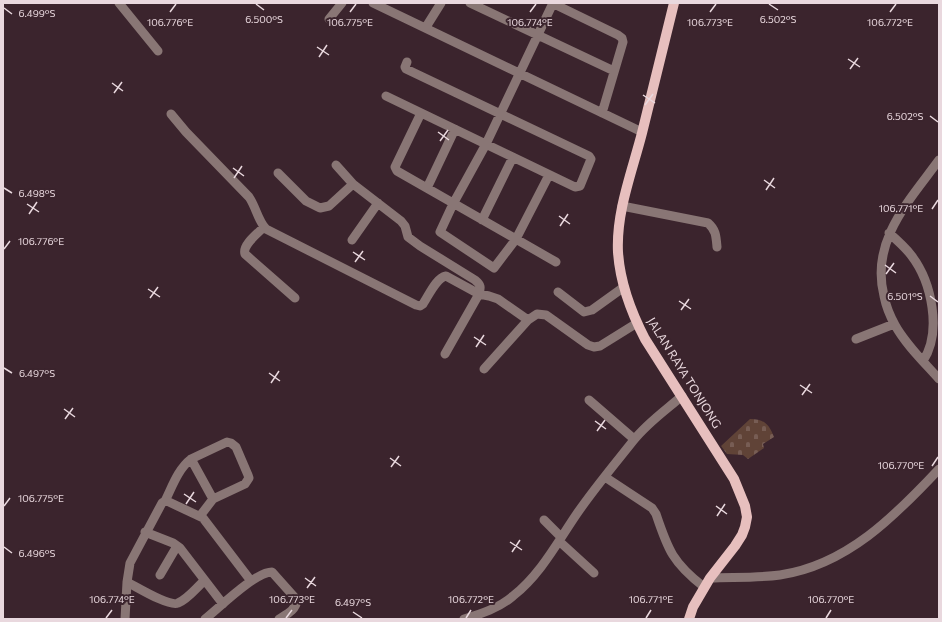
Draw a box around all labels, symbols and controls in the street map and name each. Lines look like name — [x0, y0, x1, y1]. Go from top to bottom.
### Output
text: 6.499°S — [19, 7, 56, 19]
text: 6.500°S — [245, 13, 283, 25]
text: 6.502°S — [760, 13, 796, 25]
text: 106.776°E — [147, 16, 193, 28]
text: 106.775°E — [327, 16, 373, 28]
text: 106.774°E — [507, 16, 553, 28]
text: 106.773°E — [687, 16, 733, 28]
text: 106.772°E — [867, 16, 913, 28]
text: 6.502°S — [887, 110, 923, 122]
text: 6.498°S — [19, 187, 56, 199]
text: 106.771°E — [879, 202, 923, 214]
text: 106.776°E — [18, 235, 64, 247]
text: 6.501°S — [887, 290, 923, 302]
street label: JALAN RAYA TONJONG — [644, 314, 725, 431]
text: 6.497°S — [19, 367, 55, 379]
text: 106.770°E — [878, 459, 924, 471]
text: 106.775°E — [18, 492, 64, 504]
text: 6.496°S — [19, 547, 56, 559]
text: 106.774°E — [89, 593, 135, 605]
text: 106.773°E — [269, 593, 315, 605]
text: 106.772°E — [448, 593, 494, 605]
text: 106.771°E — [629, 593, 673, 605]
text: 106.770°E — [808, 593, 854, 605]
text: 6.497°S — [335, 596, 371, 608]

